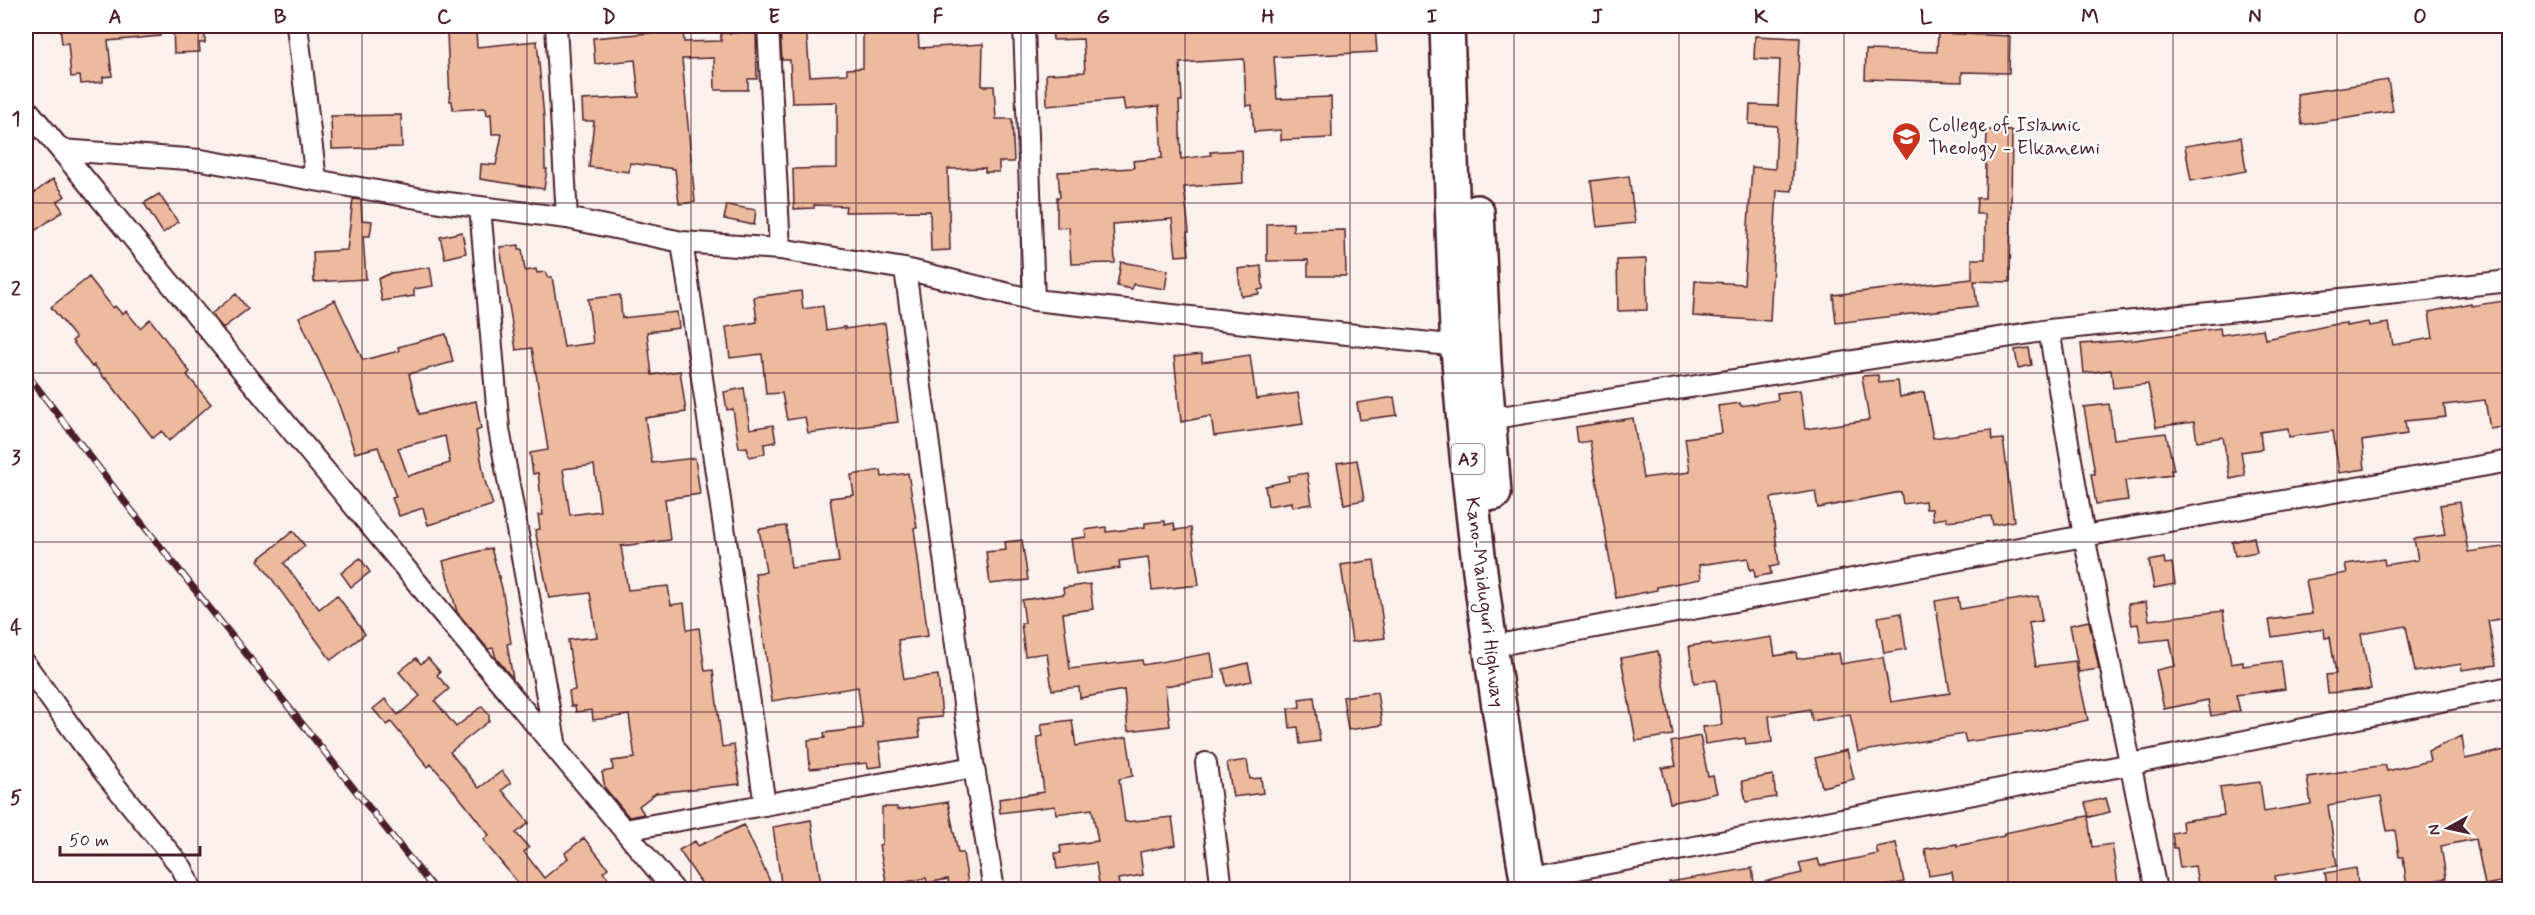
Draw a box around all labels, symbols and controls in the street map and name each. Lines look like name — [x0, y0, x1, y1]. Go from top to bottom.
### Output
text: A — [108, 4, 122, 31]
text: B — [274, 4, 287, 31]
text: C — [437, 4, 452, 31]
text: D — [602, 4, 616, 31]
text: E — [768, 4, 780, 31]
text: F — [933, 4, 944, 31]
text: G — [1096, 4, 1110, 31]
text: H — [1261, 4, 1275, 31]
text: I — [1427, 4, 1437, 31]
text: J — [1591, 4, 1603, 31]
text: K — [1754, 4, 1769, 31]
text: L — [1920, 4, 1933, 31]
text: M — [2081, 4, 2099, 31]
text: N — [2248, 4, 2262, 31]
text: O — [2413, 4, 2427, 31]
text: 1 — [12, 106, 20, 133]
place label: College of Islamic Theology - Elkanemi — [1928, 112, 2100, 162]
school or university icon: College of Islamic Theology - Elkanemi — [1891, 120, 1923, 162]
text: 2 — [11, 276, 21, 303]
road number: A3 — [1452, 444, 1484, 474]
text: 3 — [11, 445, 21, 472]
street label: Kano-Maiduguri Highway — [1457, 495, 1511, 709]
text: 4 — [10, 615, 22, 642]
text: 5 — [10, 785, 22, 812]
north arrow — [2418, 798, 2478, 858]
scale bar — [60, 819, 200, 857]
text: N — [2423, 823, 2446, 837]
text: 50 m — [69, 829, 109, 853]

